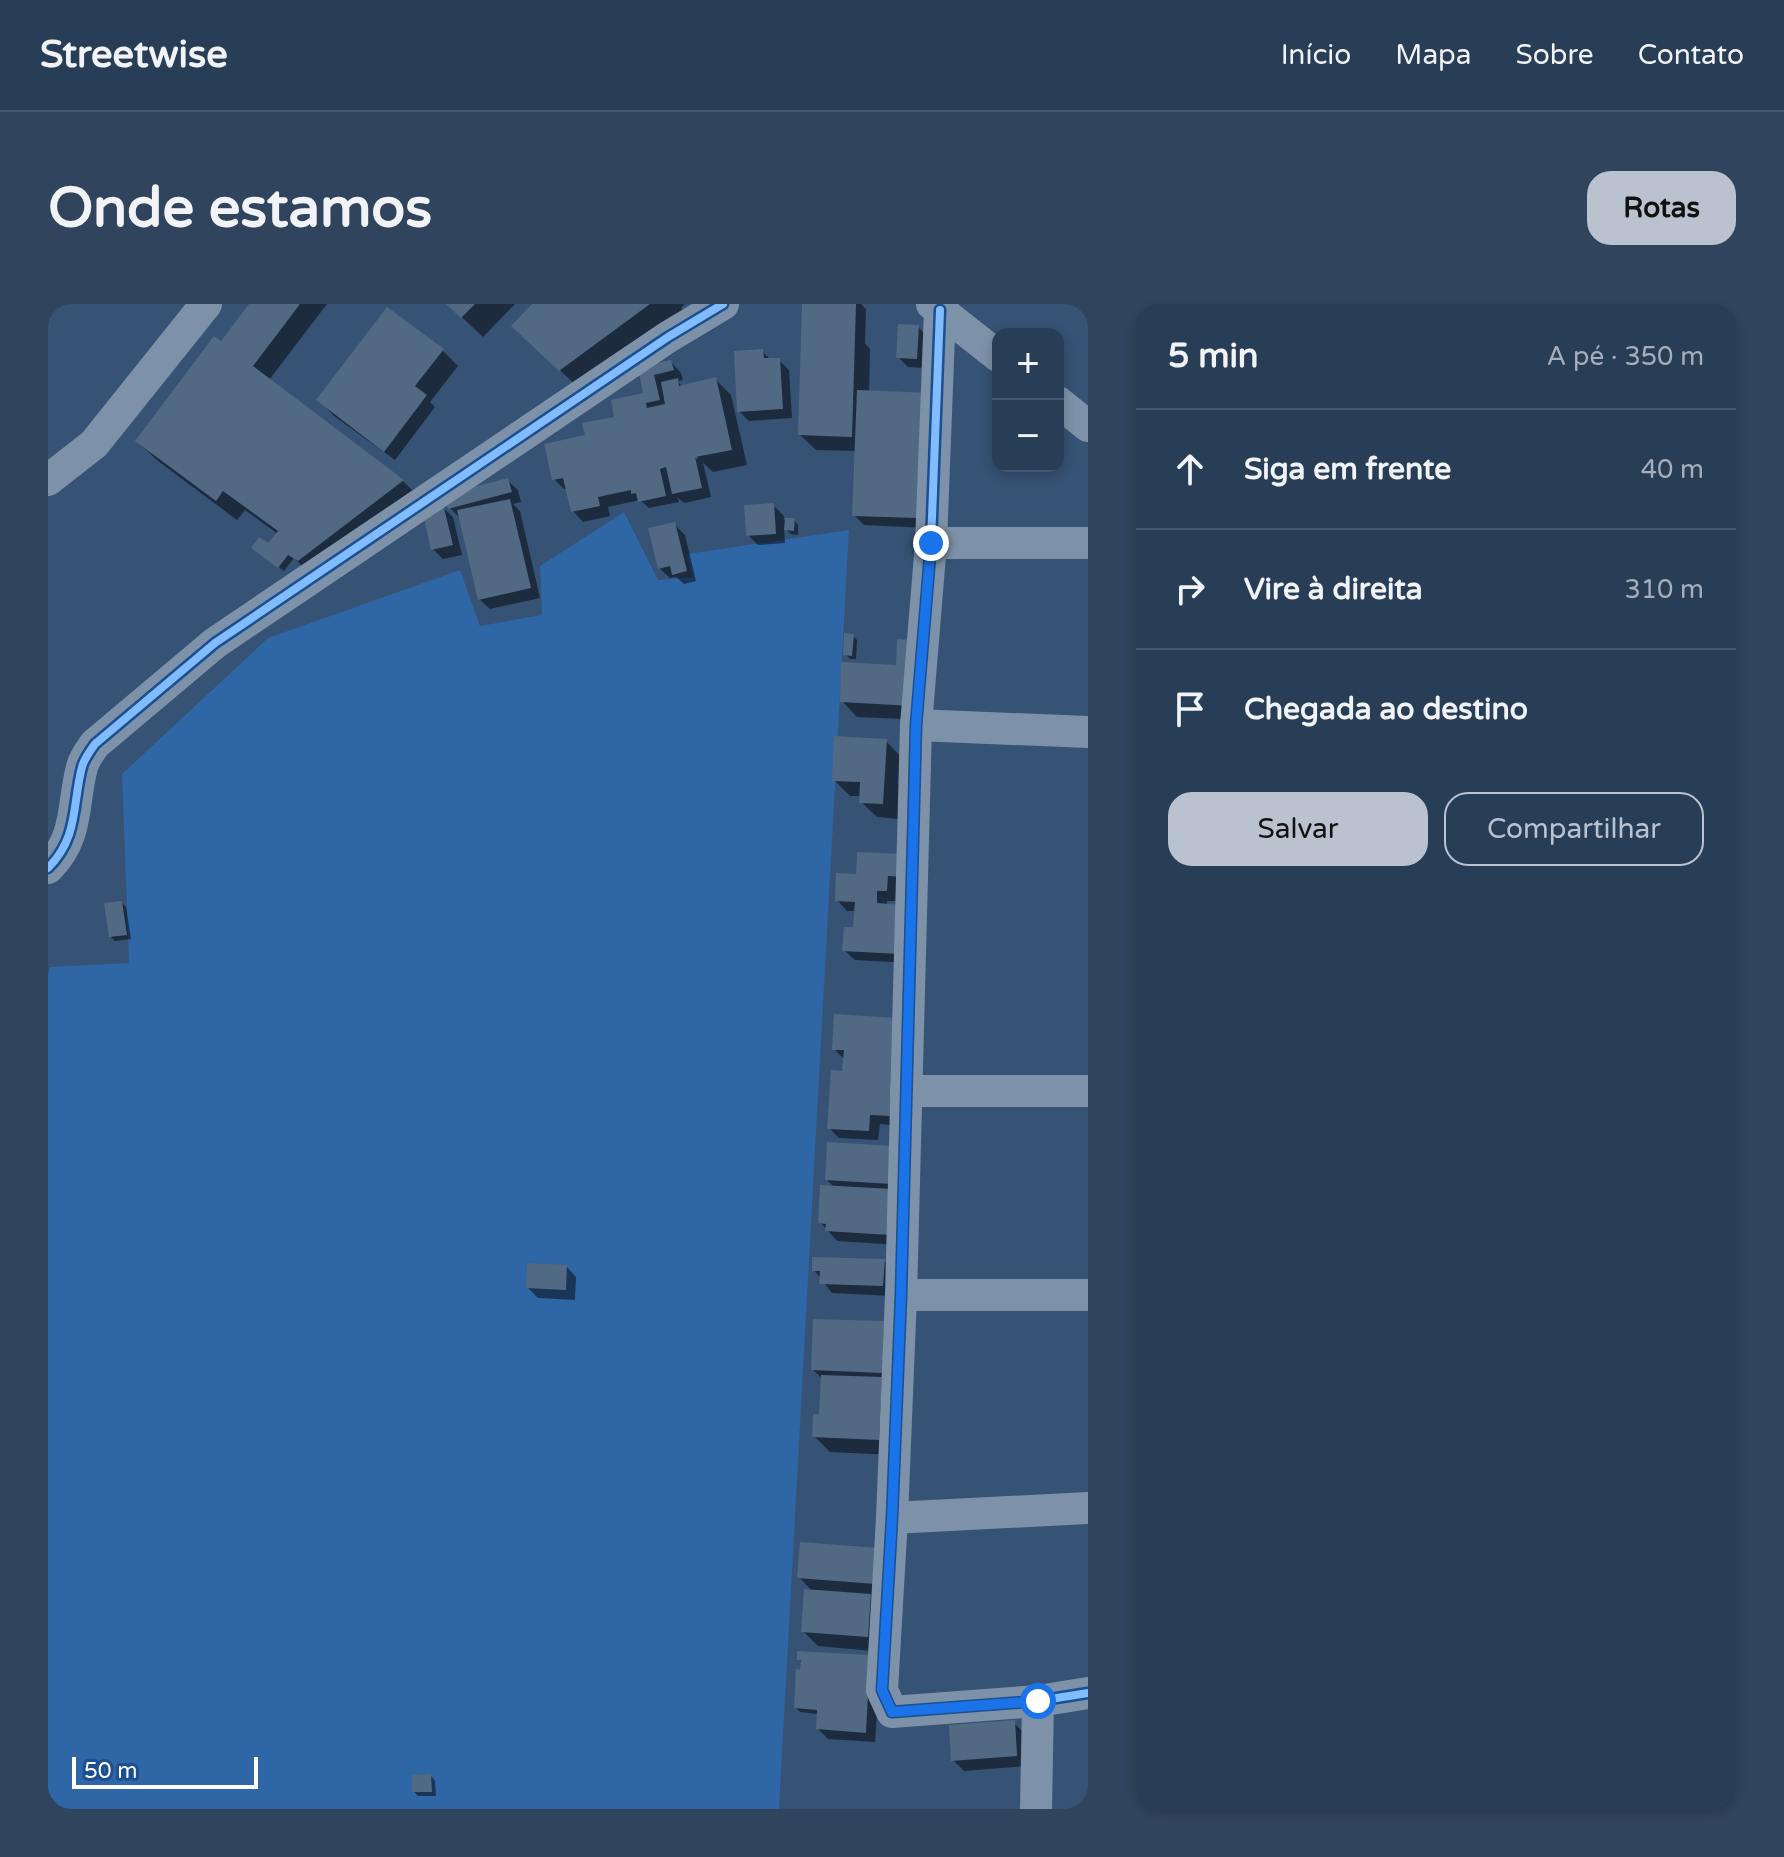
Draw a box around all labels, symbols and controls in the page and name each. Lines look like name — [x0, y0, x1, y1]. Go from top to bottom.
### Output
text: Streetwise — [40, 32, 228, 78]
text: Início — [1281, 38, 1351, 72]
text: Mapa — [1395, 38, 1472, 72]
text: Sobre — [1516, 38, 1594, 72]
text: Contato — [1638, 38, 1744, 72]
button: Rotas — [1587, 171, 1736, 245]
text: Onde estamos — [48, 175, 432, 242]
map controls — [992, 328, 1064, 472]
button: + — [992, 328, 1064, 400]
text: 5 min — [1168, 336, 1259, 377]
text: A pé · 350 m — [1547, 341, 1704, 372]
button: − — [992, 400, 1064, 472]
icon: ahead — [1168, 447, 1212, 491]
text: Siga em frente — [1244, 451, 1451, 488]
text: 40 m — [1641, 454, 1704, 485]
route end — [913, 525, 949, 561]
icon: right — [1168, 567, 1212, 611]
text: Vire à direita — [1244, 571, 1423, 608]
text: 310 m — [1624, 574, 1704, 605]
icon: arrive — [1168, 687, 1212, 731]
text: Chegada ao destino — [1244, 691, 1528, 728]
button: Salvar — [1168, 792, 1428, 866]
button: Compartilhar — [1444, 792, 1704, 866]
route start — [1020, 1683, 1056, 1719]
scale bar — [72, 1753, 258, 1789]
text: 50 m — [84, 1758, 138, 1784]

